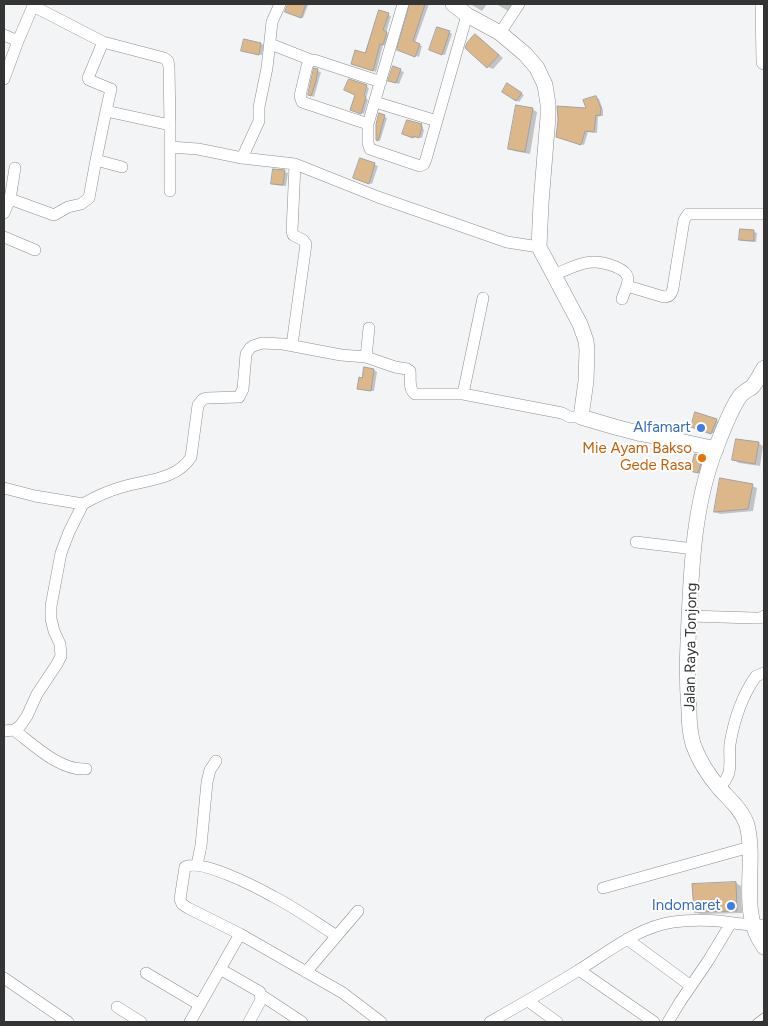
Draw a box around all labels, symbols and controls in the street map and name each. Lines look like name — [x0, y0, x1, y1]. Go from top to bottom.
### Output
place label: Alfamart — [633, 419, 691, 437]
marker: Alfamart — [695, 422, 707, 434]
place label: Mie Ayam Bakso Gede Rasa — [582, 440, 692, 475]
marker: Mie Ayam Bakso Gede Rasa — [696, 452, 708, 464]
street label: Jalan Raya Tonjong — [681, 582, 701, 712]
place label: Indomaret — [652, 897, 721, 915]
marker: Indomaret — [725, 900, 737, 912]

